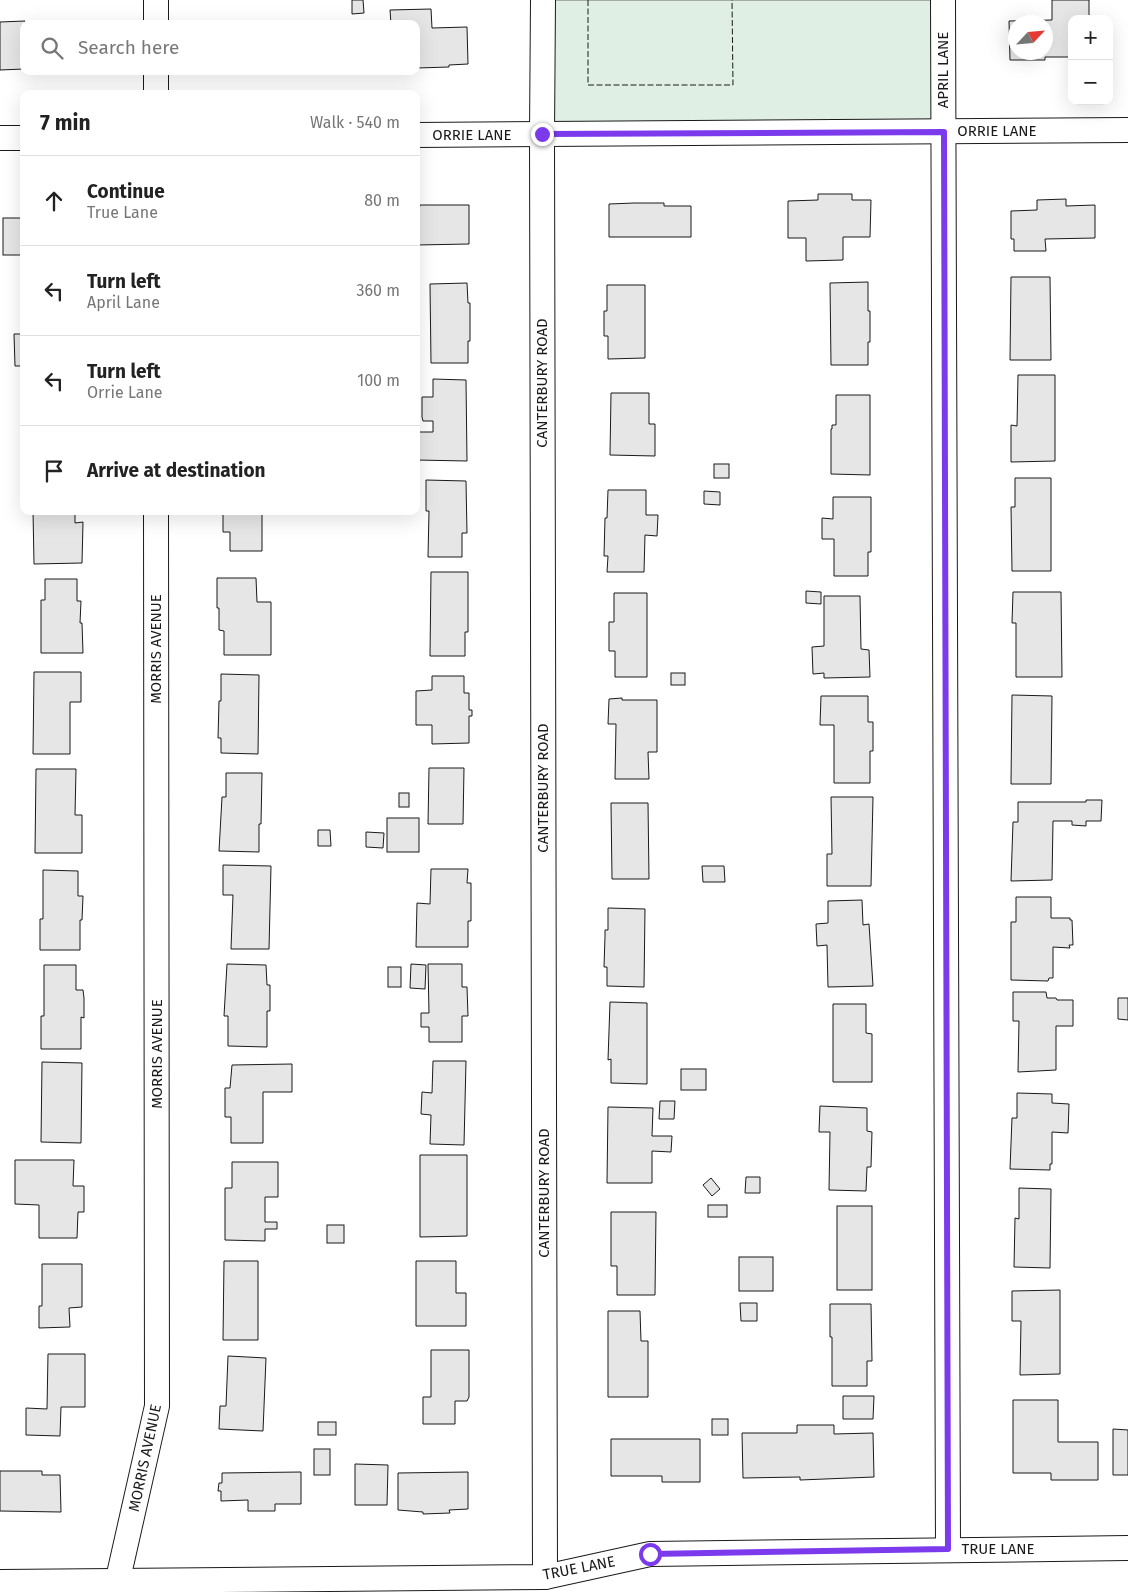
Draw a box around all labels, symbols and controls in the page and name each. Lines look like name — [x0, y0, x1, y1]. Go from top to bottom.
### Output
north arrow — [1008, 15, 1053, 60]
map controls — [1068, 15, 1113, 105]
button: + — [1068, 15, 1113, 60]
search box — [20, 20, 420, 75]
street label: APRIL LANE — [934, 32, 952, 108]
icon: search — [38, 34, 66, 62]
text: Search here — [78, 36, 179, 59]
button: − — [1068, 60, 1113, 105]
text: 7 min — [40, 110, 91, 136]
text: Walk · 540 m — [310, 113, 400, 132]
street label: ORRIE LANE — [957, 122, 1037, 140]
route end — [531, 123, 554, 146]
street label: ORRIE LANE — [432, 126, 512, 144]
text: Continue — [87, 180, 165, 203]
icon: ahead — [40, 187, 68, 215]
text: 80 m — [364, 191, 400, 210]
text: True Lane — [87, 203, 158, 222]
text: Turn left — [87, 270, 161, 293]
icon: left — [40, 277, 68, 305]
text: 360 m — [357, 281, 400, 300]
text: April Lane — [87, 293, 160, 312]
street label: CANTERBURY ROAD — [533, 318, 551, 448]
text: Turn left — [87, 360, 161, 383]
icon: left — [40, 367, 68, 395]
text: 100 m — [357, 371, 400, 390]
text: Orrie Lane — [87, 383, 163, 402]
icon: arrive — [40, 457, 68, 485]
text: Arrive at destination — [87, 459, 266, 482]
street label: MORRIS AVENUE — [147, 594, 165, 704]
street label: CANTERBURY ROAD — [534, 723, 552, 853]
street label: MORRIS AVENUE — [148, 999, 166, 1109]
street label: CANTERBURY ROAD — [535, 1128, 553, 1258]
street label: MORRIS AVENUE — [125, 1403, 165, 1513]
street label: TRUE LANE — [962, 1540, 1035, 1558]
route start — [639, 1543, 662, 1566]
street label: TRUE LANE — [541, 1552, 617, 1584]

